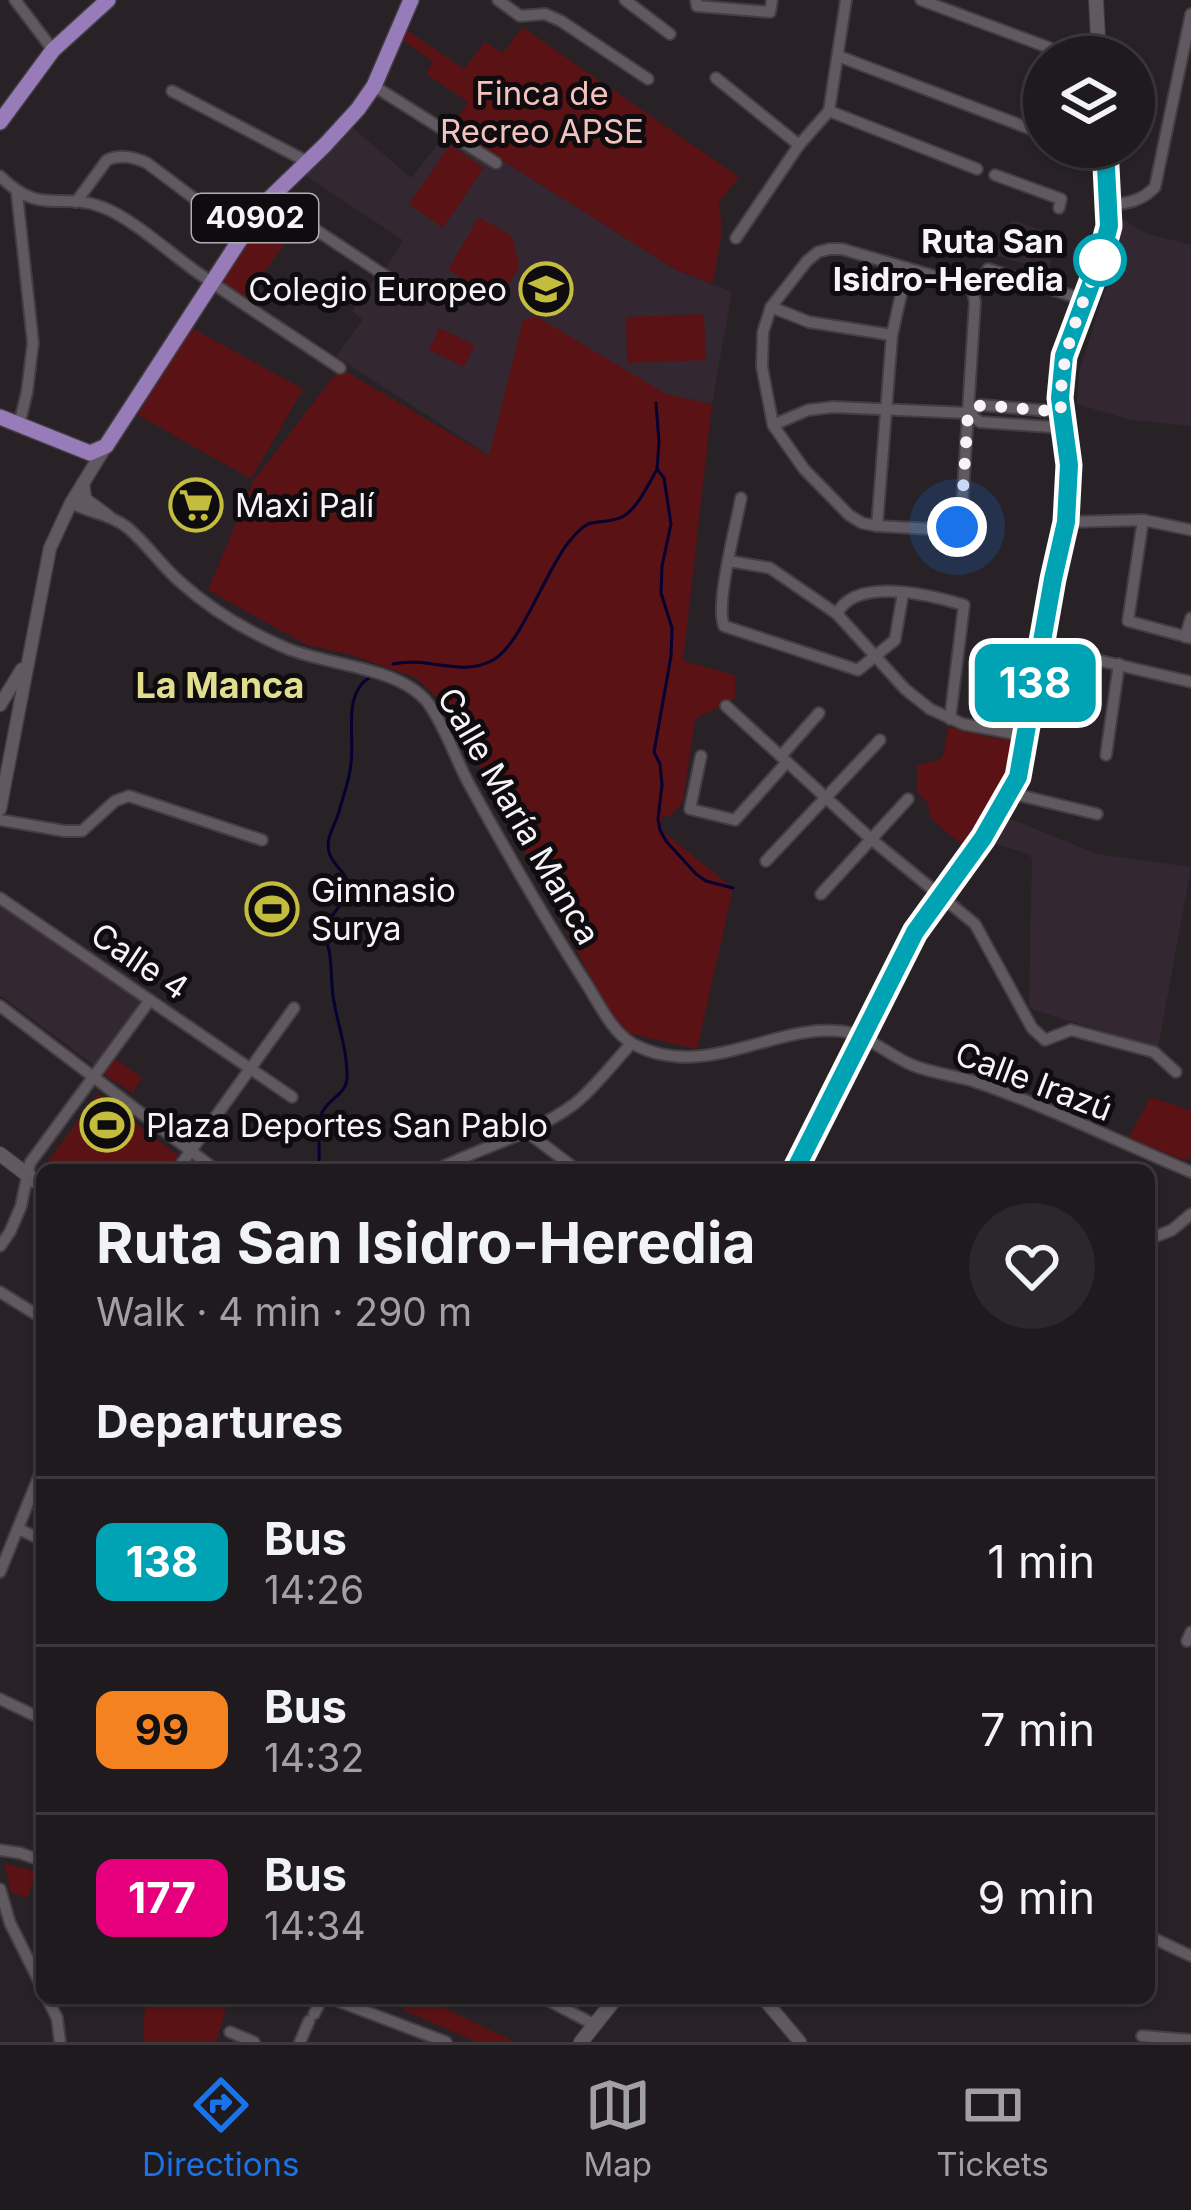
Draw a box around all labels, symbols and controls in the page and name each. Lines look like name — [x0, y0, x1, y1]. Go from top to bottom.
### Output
map controls — [1023, 36, 1155, 168]
button: layers — [1023, 36, 1155, 168]
park label: Finca de Recreo APSE — [440, 73, 644, 151]
road number: 40902 — [192, 194, 318, 242]
place label: Ruta San Isidro-Heredia — [833, 221, 1064, 299]
marker: Ruta San Isidro-Heredia — [1075, 235, 1125, 285]
school or university icon: Colegio Europeo — [518, 261, 574, 317]
place label: Colegio Europeo — [248, 269, 507, 309]
supermarket icon: Maxi Palí — [168, 477, 224, 533]
place label: Maxi Palí — [235, 485, 375, 525]
your location — [927, 497, 987, 557]
line badge: 138 — [966, 644, 1104, 722]
text: 138 — [999, 657, 1071, 708]
district label: La Manca — [135, 663, 305, 707]
street label: Calle María Manca — [429, 681, 609, 951]
place label: Gimnasio Surya — [311, 870, 456, 948]
sports icon: Gimnasio Surya — [244, 881, 300, 937]
street label: Calle 4 — [84, 914, 196, 1008]
street label: Calle Irazú — [950, 1033, 1118, 1129]
sports icon: Plaza Deportes San Pablo — [79, 1097, 135, 1153]
place label: Plaza Deportes San Pablo — [146, 1105, 548, 1145]
button: heart — [969, 1203, 1095, 1329]
text: Ruta San Isidro-Heredia — [96, 1208, 756, 1277]
text: Walk · 4 min · 290 m — [96, 1288, 472, 1335]
text: Departures — [96, 1394, 343, 1449]
text: Bus — [264, 1511, 347, 1566]
text: 1 min — [987, 1534, 1095, 1589]
text: 138 — [126, 1536, 198, 1587]
text: 14:26 — [264, 1566, 364, 1613]
text: Bus — [264, 1679, 347, 1734]
text: 7 min — [980, 1702, 1095, 1757]
text: 99 — [135, 1704, 189, 1755]
text: 14:32 — [264, 1734, 364, 1781]
text: Bus — [264, 1847, 347, 1902]
text: 9 min — [978, 1870, 1095, 1925]
text: 177 — [128, 1872, 196, 1923]
text: 14:34 — [264, 1902, 366, 1949]
tab: Directions — [142, 2072, 299, 2184]
tab: Map — [584, 2072, 652, 2184]
tab: Tickets — [936, 2072, 1049, 2184]

